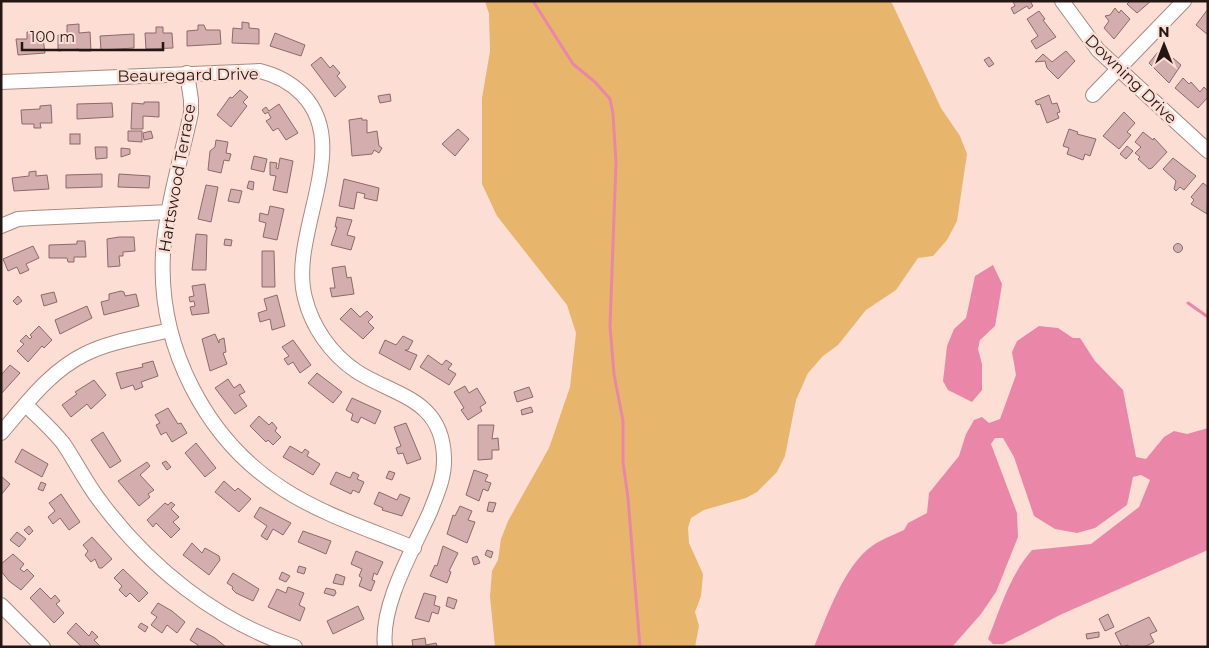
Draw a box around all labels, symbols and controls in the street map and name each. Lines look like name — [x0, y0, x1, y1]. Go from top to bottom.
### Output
scale bar — [22, 20, 164, 52]
north arrow — [1139, 20, 1189, 70]
text: N — [1158, 23, 1170, 41]
text: 100 m — [30, 27, 75, 46]
street label: Downing Drive — [1081, 30, 1181, 128]
street label: Beauregard Drive — [117, 64, 259, 86]
street label: Hartswood Terrace — [155, 102, 199, 254]

